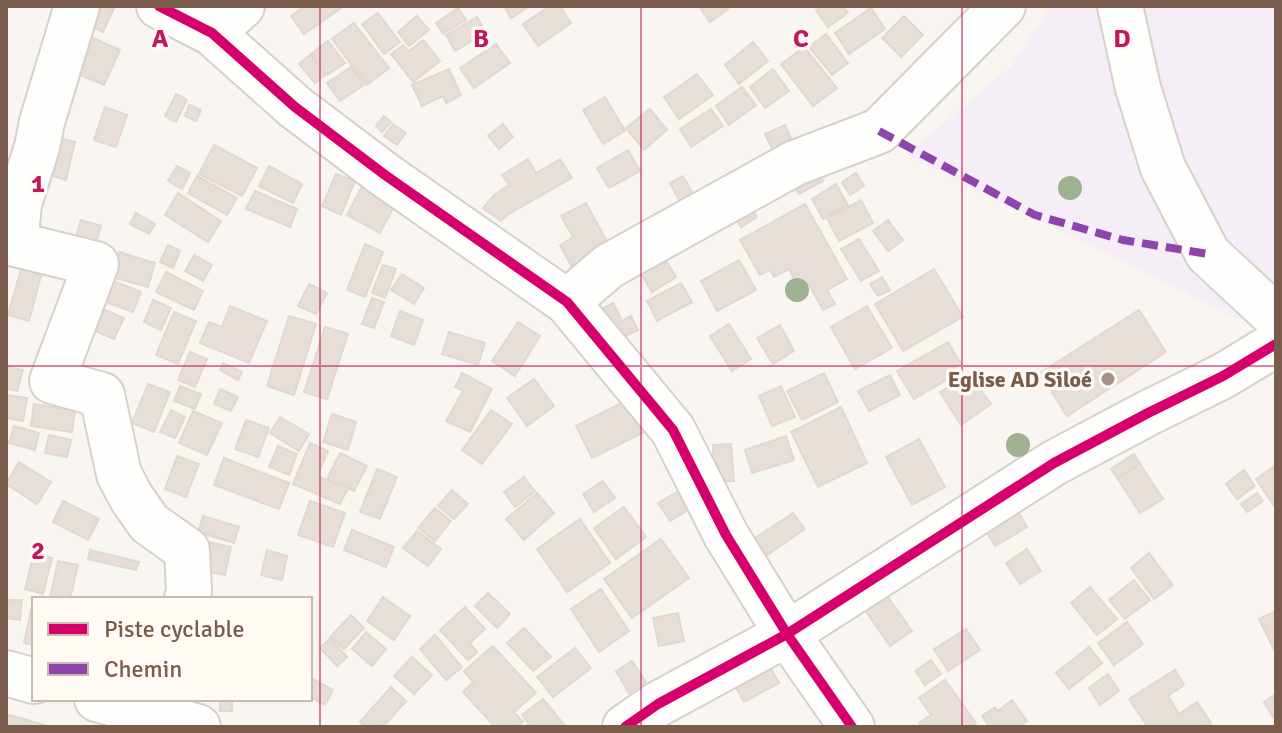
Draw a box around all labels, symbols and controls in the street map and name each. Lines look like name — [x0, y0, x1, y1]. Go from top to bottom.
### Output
text: A — [152, 23, 169, 55]
text: B — [473, 23, 489, 55]
text: C — [793, 23, 809, 55]
text: D — [1113, 23, 1131, 55]
text: 1 — [31, 168, 45, 200]
place label: Eglise AD Siloé — [948, 366, 1092, 393]
marker: Eglise AD Siloé — [1099, 370, 1117, 388]
text: 2 — [31, 535, 45, 567]
legend — [32, 597, 312, 701]
text: Piste cyclable — [104, 614, 244, 644]
text: Chemin — [104, 654, 182, 684]

